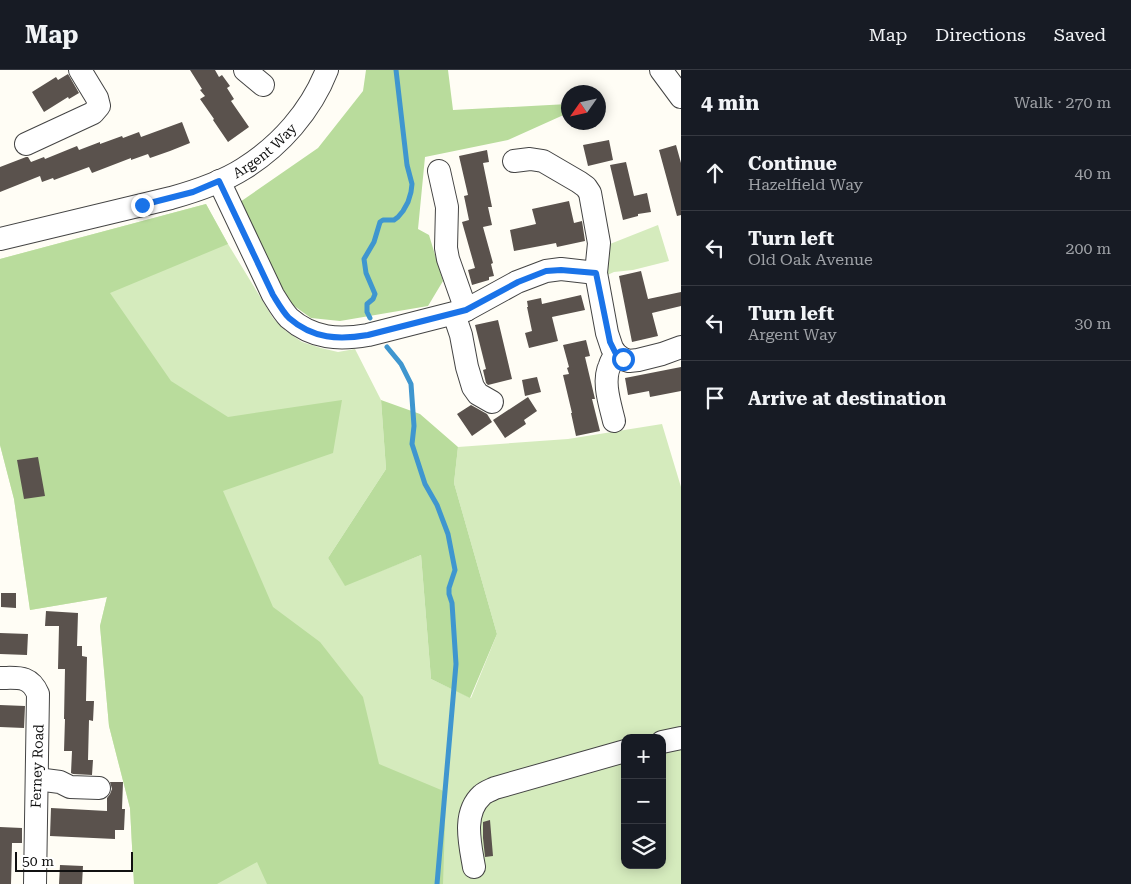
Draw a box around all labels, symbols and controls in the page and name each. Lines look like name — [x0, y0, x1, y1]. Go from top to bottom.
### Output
text: Map — [25, 21, 79, 49]
text: Map — [869, 24, 907, 45]
text: Directions — [935, 24, 1026, 45]
text: Saved — [1054, 24, 1106, 45]
north arrow — [561, 85, 606, 130]
text: 4 min — [701, 91, 759, 115]
text: Walk · 270 m — [1014, 93, 1111, 112]
street label: Argent Way — [230, 120, 300, 181]
text: Continue — [748, 152, 837, 175]
icon: ahead — [701, 159, 729, 187]
text: 40 m — [1074, 164, 1111, 183]
text: Hazelfield Way — [748, 175, 863, 194]
route end — [131, 194, 154, 217]
text: Turn left — [748, 227, 834, 250]
icon: left — [701, 234, 729, 262]
text: 200 m — [1065, 239, 1111, 258]
text: Old Oak Avenue — [748, 250, 873, 269]
text: Turn left — [748, 302, 834, 325]
icon: left — [701, 309, 729, 337]
text: 30 m — [1074, 314, 1111, 333]
text: Argent Way — [748, 325, 837, 344]
route start — [612, 348, 635, 371]
icon: arrive — [701, 384, 729, 412]
text: Arrive at destination — [748, 387, 946, 410]
street label: Ferney Road — [28, 724, 46, 808]
map controls — [621, 734, 666, 869]
button: + — [621, 734, 666, 779]
button: − — [621, 779, 666, 824]
button: layers — [621, 824, 666, 869]
scale bar — [15, 849, 132, 872]
text: 50 m — [22, 853, 54, 869]

